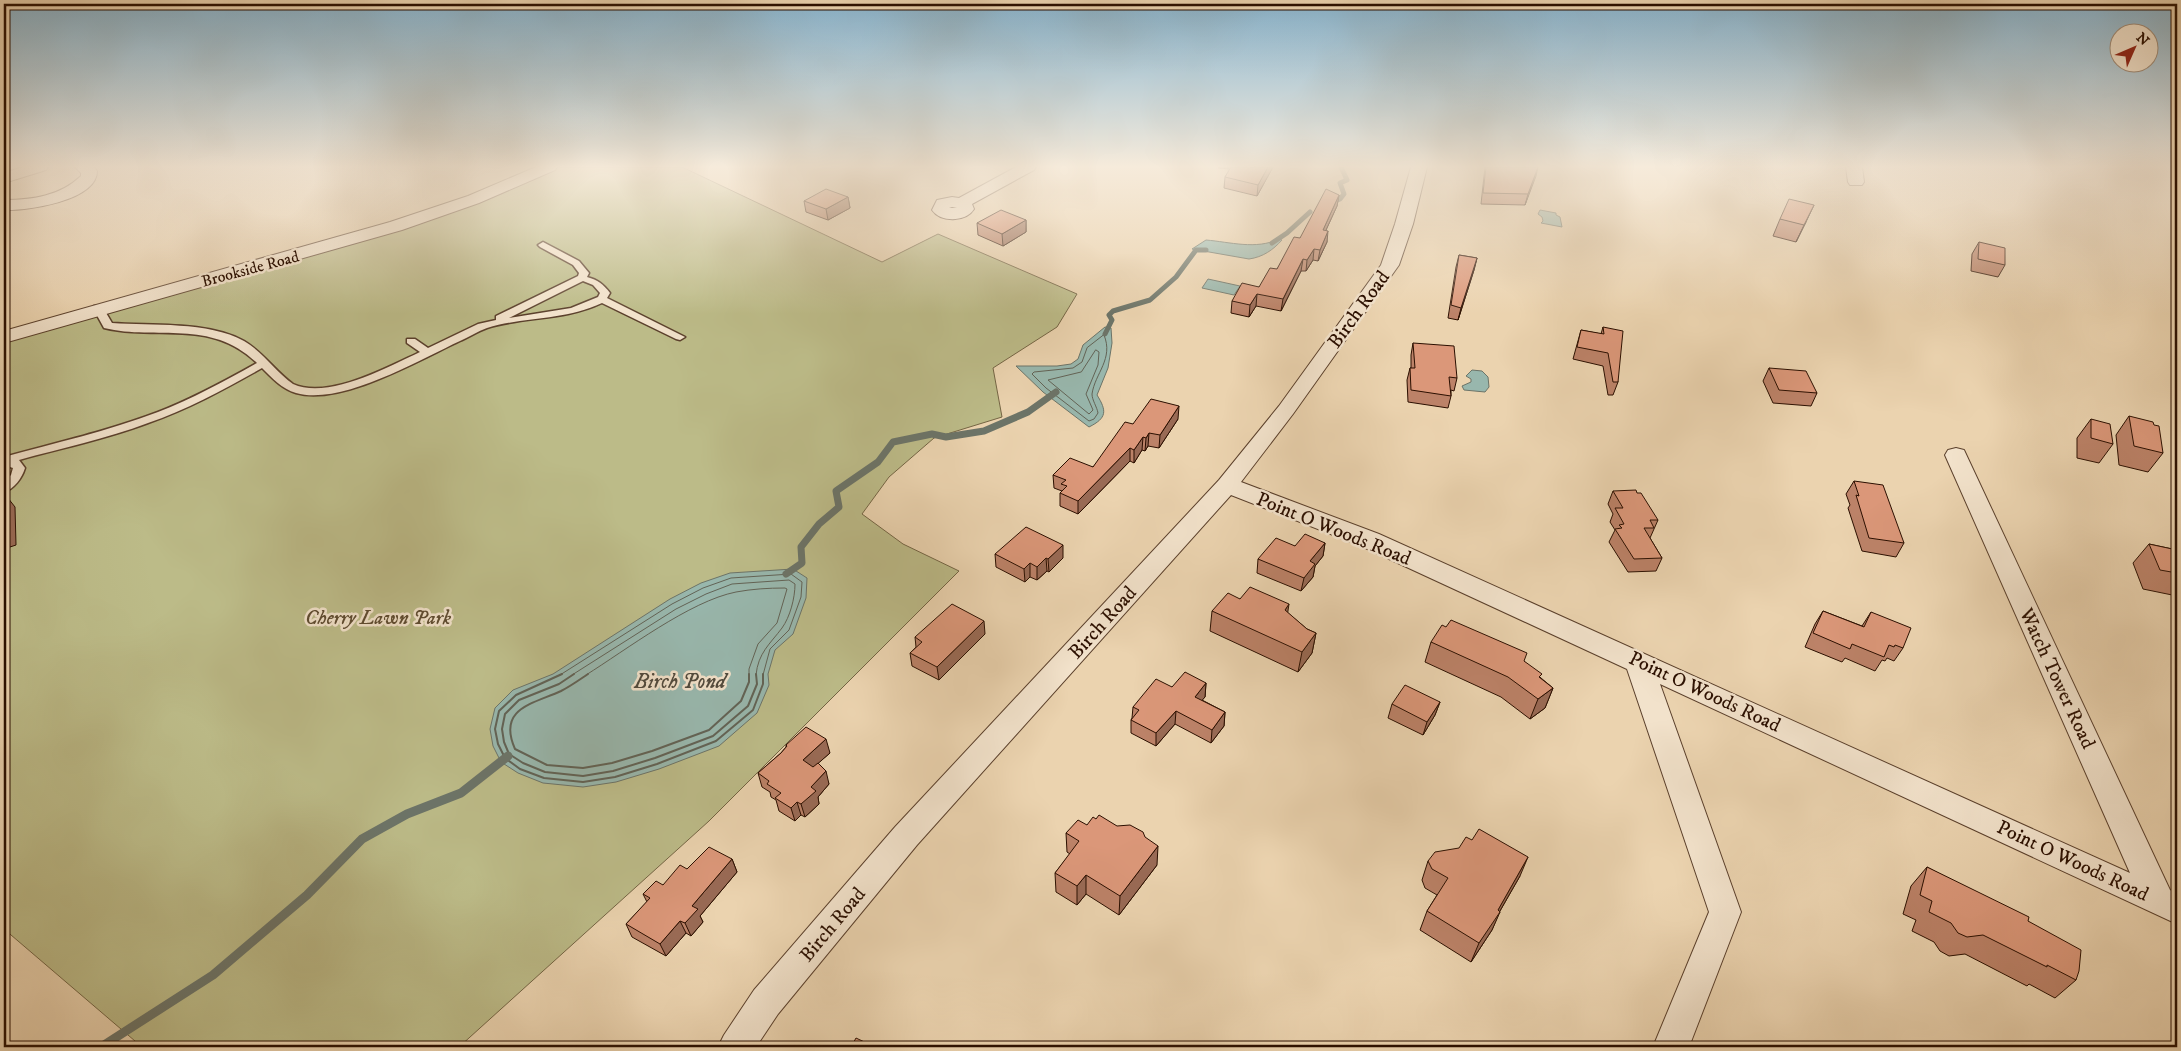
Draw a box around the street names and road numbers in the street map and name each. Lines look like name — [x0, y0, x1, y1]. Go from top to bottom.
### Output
street label: Brookside Road — [199, 246, 301, 292]
street label: Birch Road — [1323, 266, 1396, 354]
street label: Point O Woods Road — [1252, 487, 1415, 572]
street label: Birch Road — [1064, 581, 1142, 665]
street label: Watch Tower Road — [2013, 603, 2100, 753]
street label: Point O Woods Road — [1624, 646, 1784, 739]
street label: Point O Woods Road — [1992, 815, 2152, 908]
street label: Birch Road — [795, 882, 872, 967]

